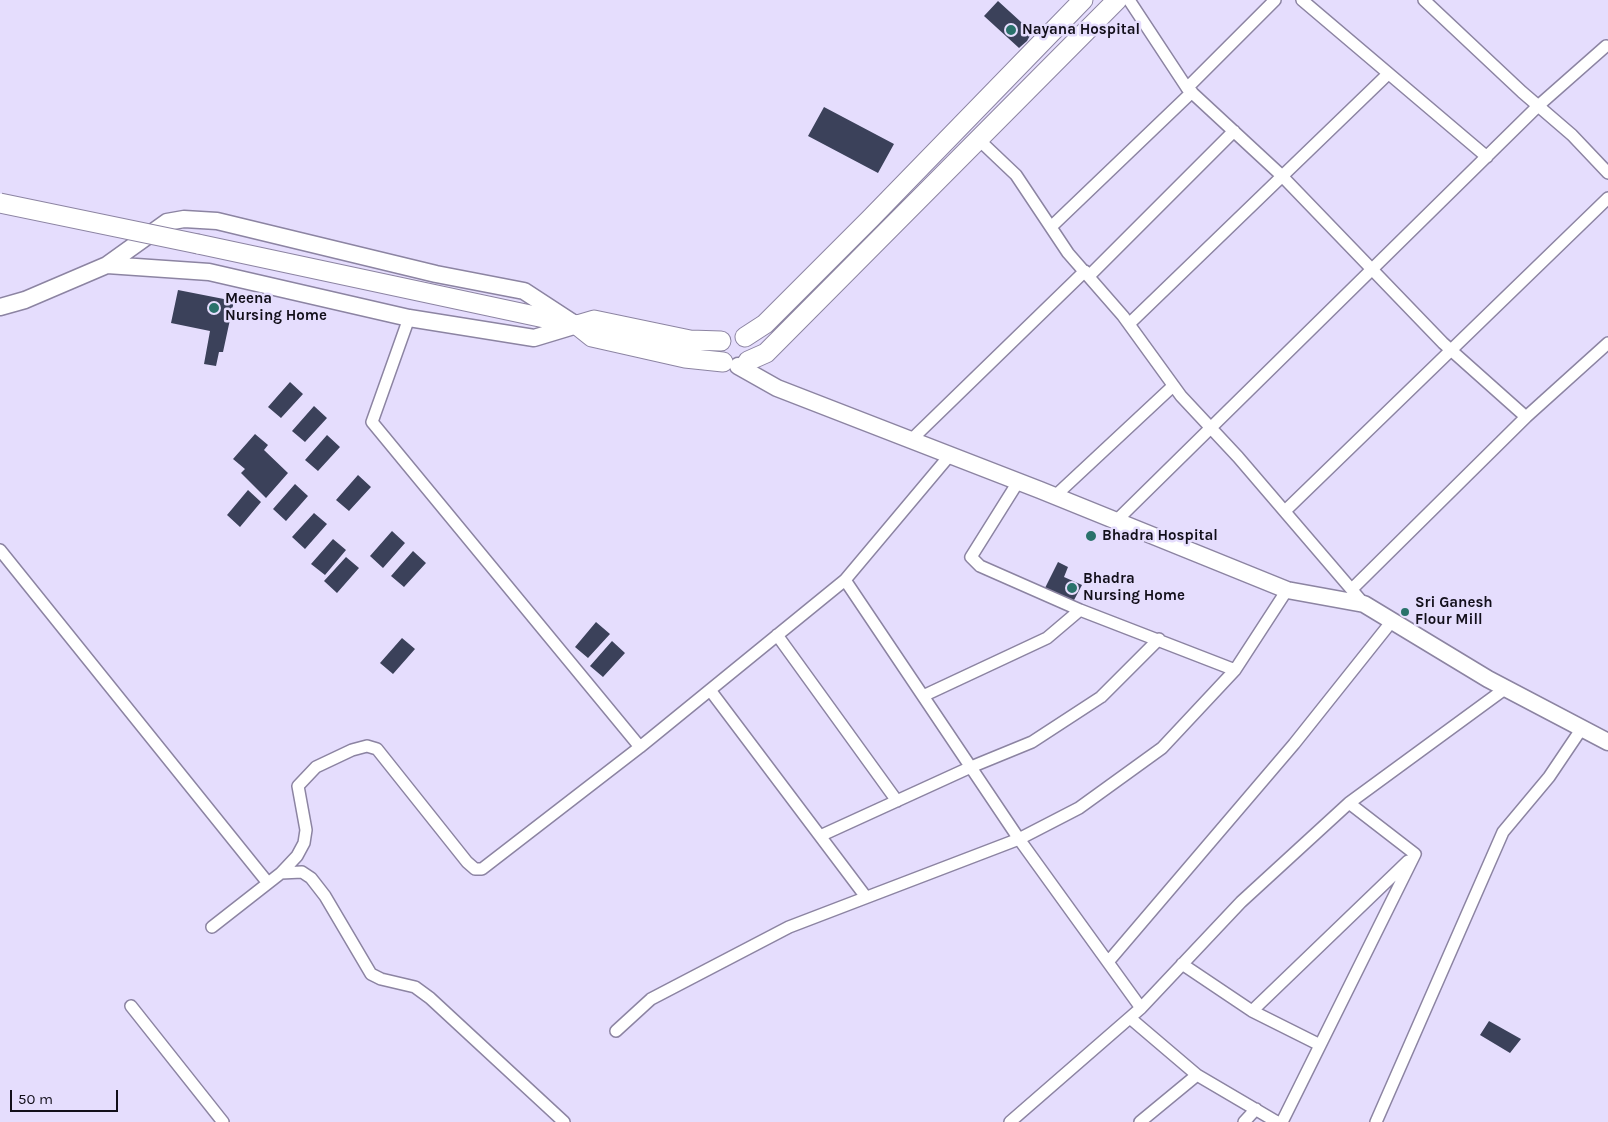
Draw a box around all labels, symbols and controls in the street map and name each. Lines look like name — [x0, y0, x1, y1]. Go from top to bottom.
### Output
place label: Nayana Hospital — [1022, 21, 1140, 39]
marker: Nayana Hospital — [1004, 23, 1018, 37]
place label: Meena Nursing Home — [225, 290, 327, 325]
marker: Meena Nursing Home — [207, 301, 221, 315]
place label: Bhadra Hospital — [1102, 527, 1218, 545]
marker: Bhadra Hospital — [1084, 529, 1098, 543]
place label: Bhadra Nursing Home — [1083, 570, 1185, 605]
marker: Bhadra Nursing Home — [1065, 581, 1079, 595]
place label: Sri Ganesh Flour Mill — [1415, 594, 1493, 629]
marker: Sri Ganesh Flour Mill — [1399, 606, 1411, 618]
scale bar — [12, 1080, 120, 1112]
text: 50 m — [18, 1090, 53, 1108]

